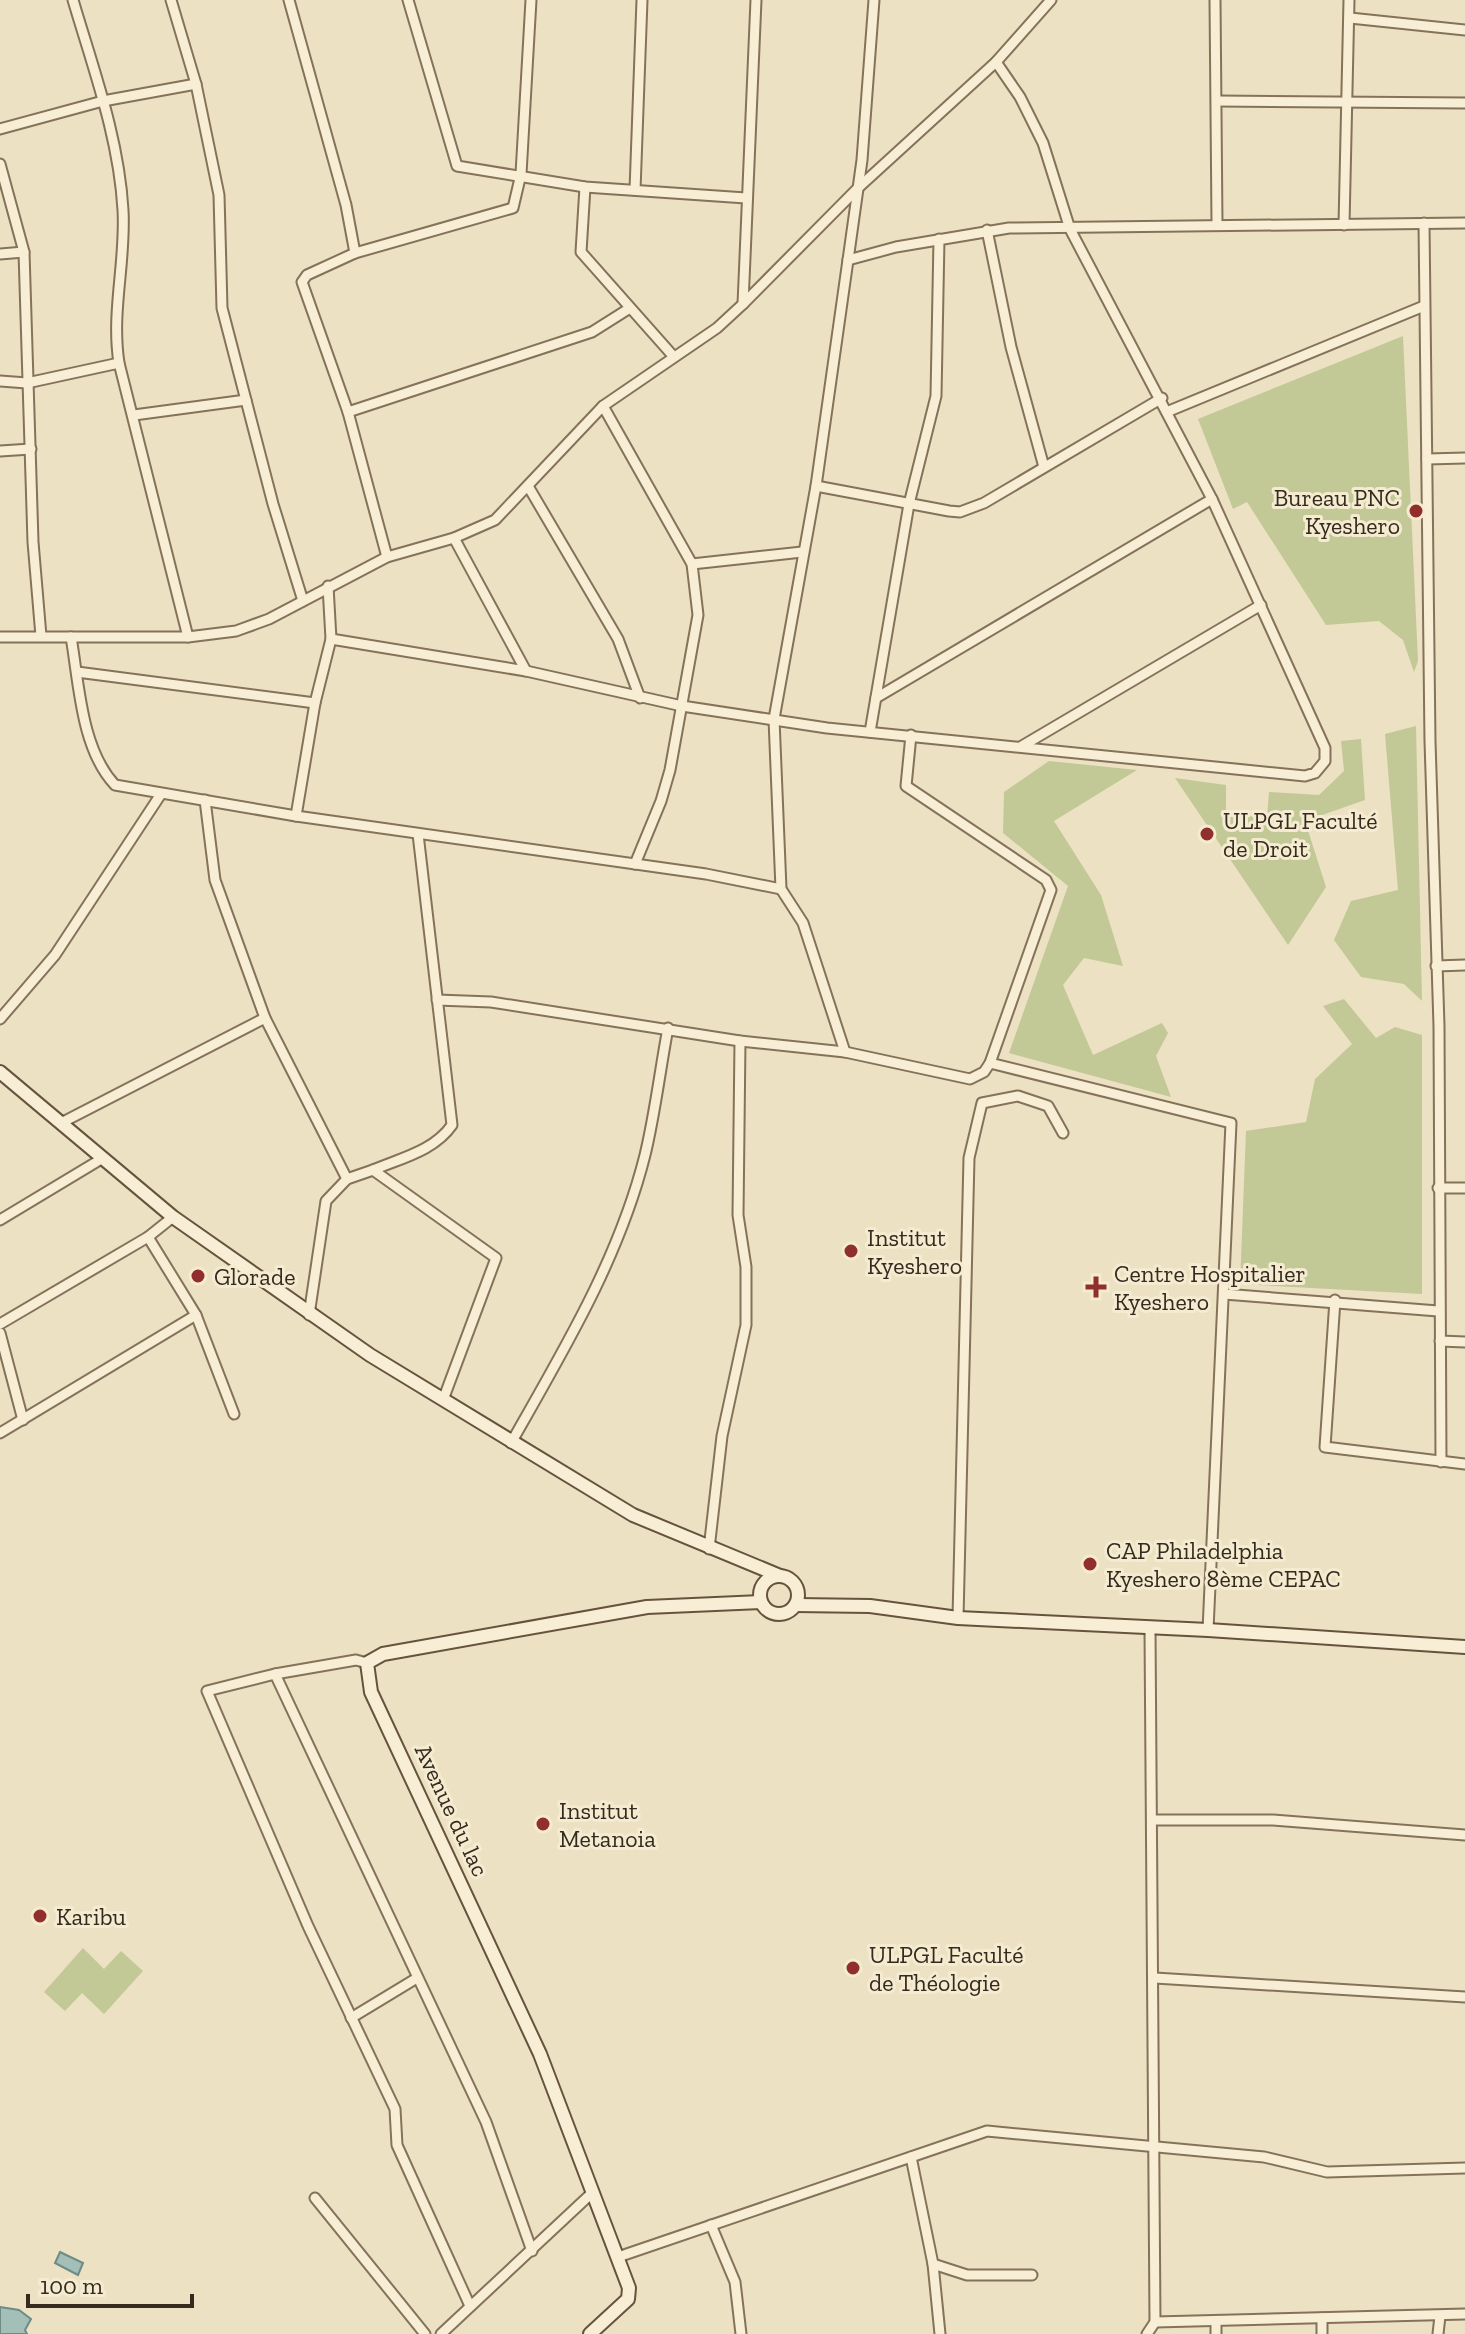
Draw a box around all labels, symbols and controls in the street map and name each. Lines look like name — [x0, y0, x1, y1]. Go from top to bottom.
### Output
place label: Bureau PNC Kyeshero — [1274, 483, 1400, 540]
marker: Bureau PNC Kyeshero — [1407, 502, 1425, 520]
place label: ULPGL Faculté de Droit — [1223, 806, 1377, 863]
marker: ULPGL Faculté de Droit — [1198, 825, 1216, 843]
place label: Institut Kyeshero — [867, 1223, 962, 1280]
marker: Institut Kyeshero — [842, 1242, 860, 1260]
place label: Centre Hospitalier Kyeshero — [1114, 1259, 1306, 1316]
place label: Glorade — [214, 1262, 295, 1291]
marker: Glorade — [189, 1267, 207, 1285]
marker: Centre Hospitalier Kyeshero — [1085, 1276, 1107, 1298]
place label: CAP Philadelphia Kyeshero 8ème CEPAC — [1106, 1536, 1341, 1593]
marker: CAP Philadelphia Kyeshero 8ème CEPAC — [1081, 1555, 1099, 1573]
street label: Avenue du lac — [409, 1739, 495, 1881]
place label: Institut Metanoia — [559, 1796, 656, 1853]
marker: Institut Metanoia — [534, 1815, 552, 1833]
place label: Karibu — [56, 1902, 127, 1931]
marker: Karibu — [31, 1907, 49, 1925]
place label: ULPGL Faculté de Théologie — [869, 1940, 1023, 1997]
marker: ULPGL Faculté de Théologie — [844, 1959, 862, 1977]
scale bar — [28, 2258, 192, 2308]
text: 100 m — [40, 2271, 103, 2300]

